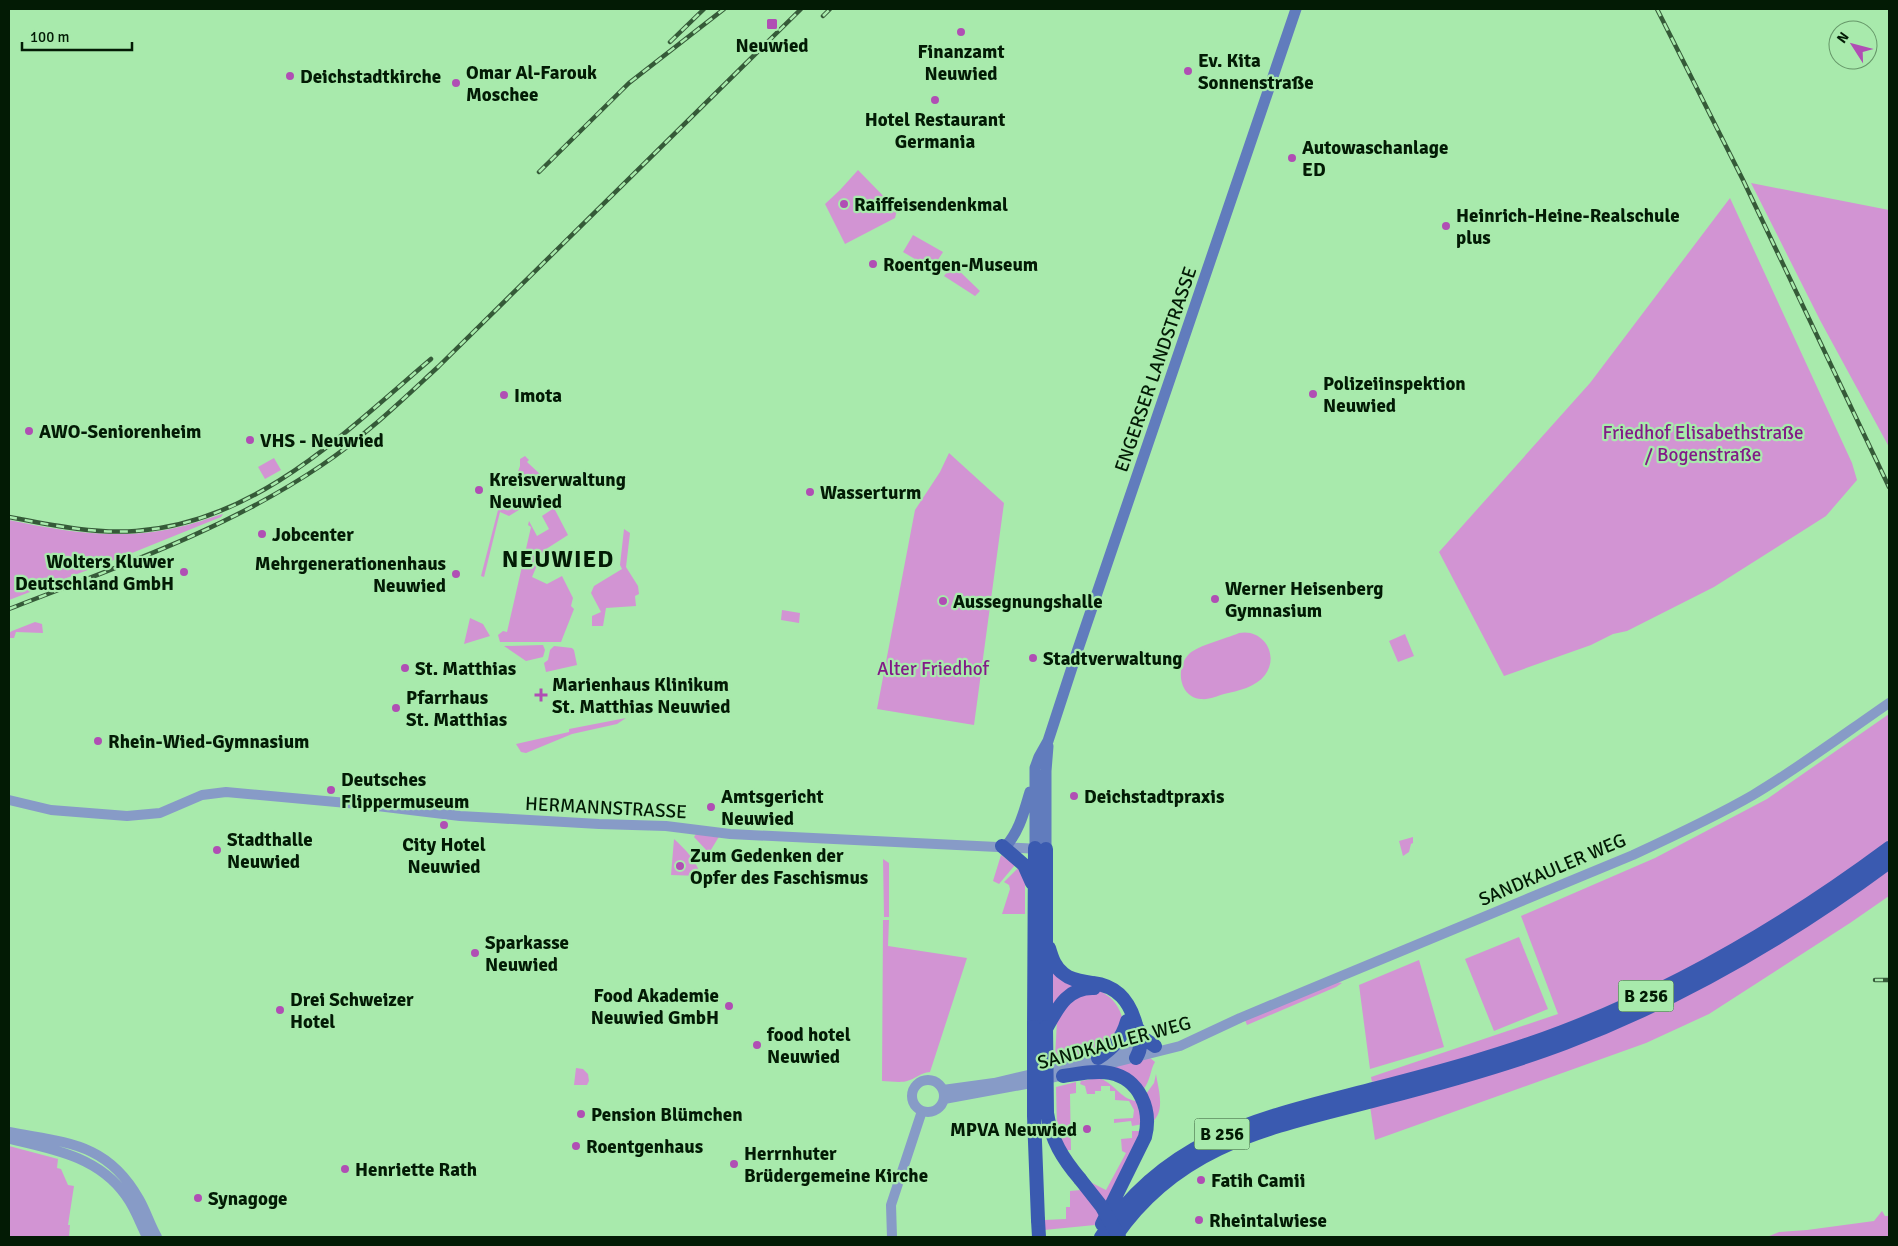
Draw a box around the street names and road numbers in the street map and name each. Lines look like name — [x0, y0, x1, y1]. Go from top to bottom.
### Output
street label: ENGERSER LANDSTRASSE — [1109, 263, 1202, 475]
street label: HERMANNSTRASSE — [524, 792, 687, 824]
street label: SANDKAULER WEG — [1475, 828, 1630, 912]
road number: B 256 — [1618, 980, 1674, 1011]
street label: SANDKAULER WEG — [1035, 1011, 1194, 1075]
road number: B 256 — [1194, 1118, 1250, 1150]

